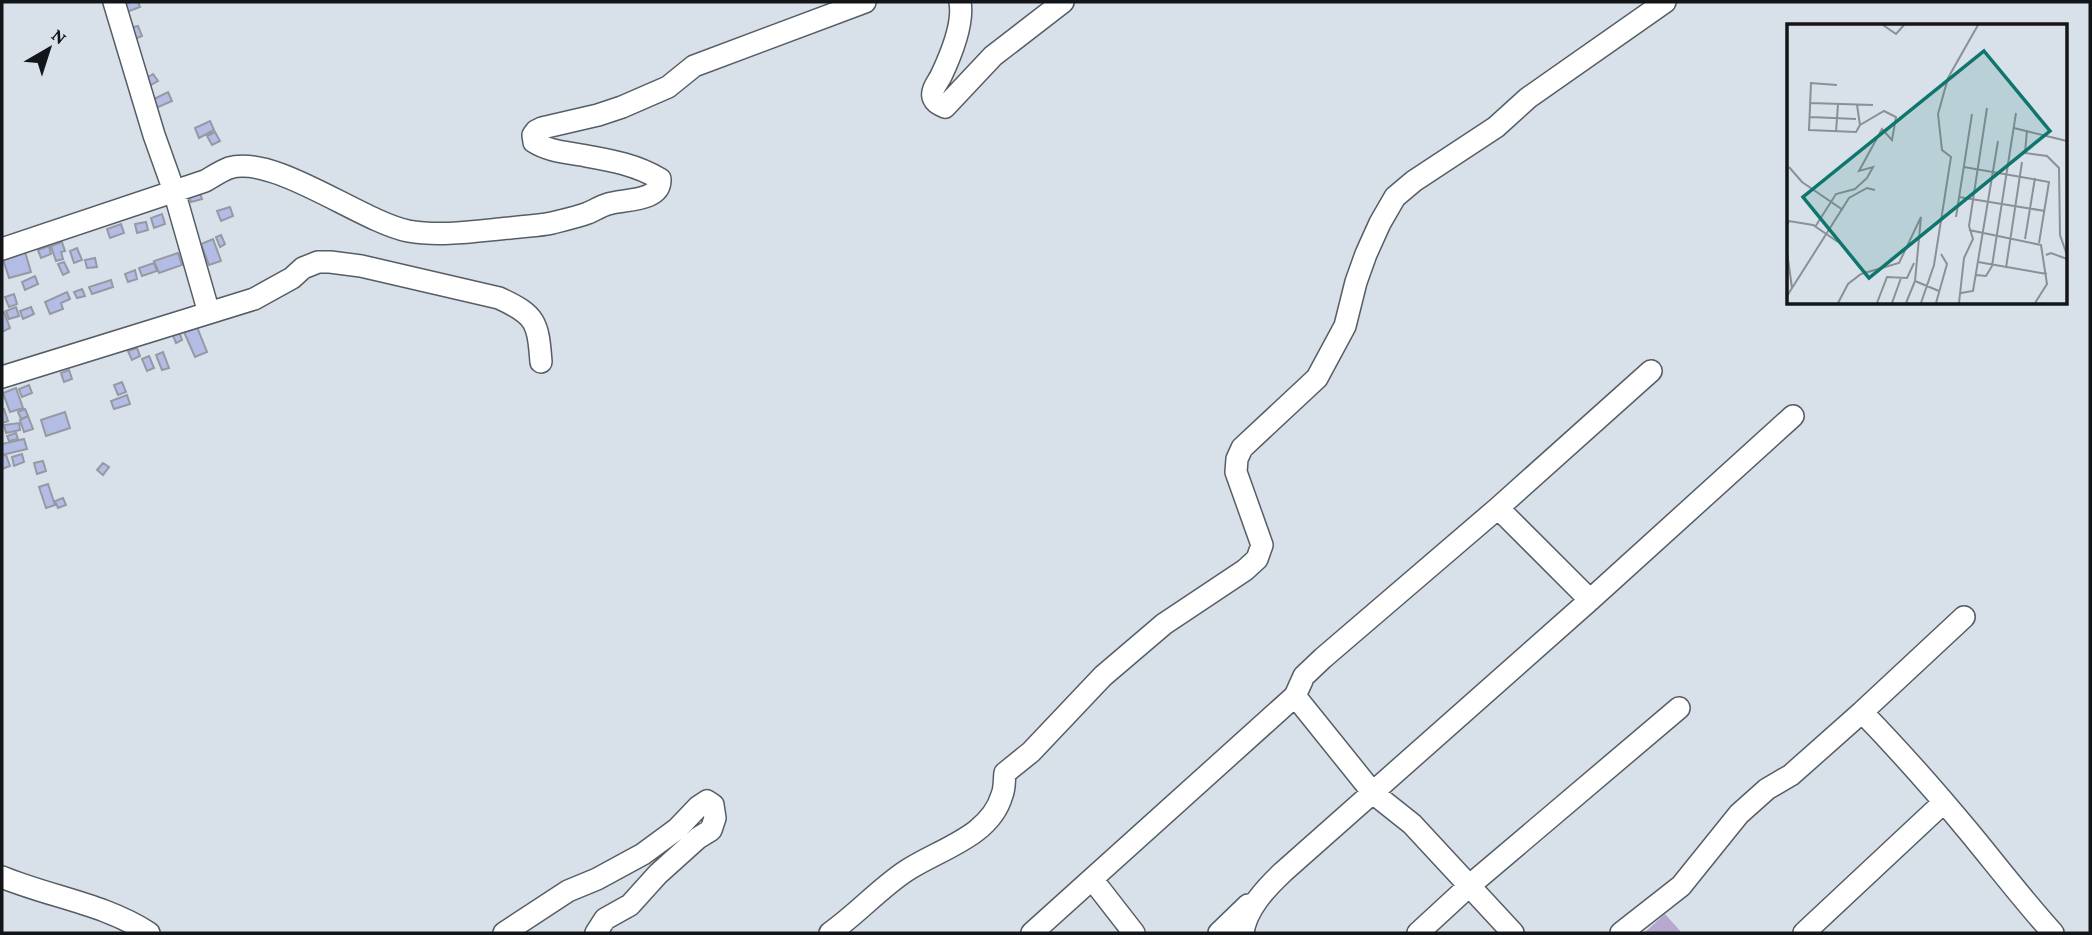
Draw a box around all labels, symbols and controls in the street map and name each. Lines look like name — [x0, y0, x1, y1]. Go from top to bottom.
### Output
north arrow — [14, 14, 84, 84]
text: N — [48, 24, 71, 48]
inset map — [1787, 24, 2068, 304]

